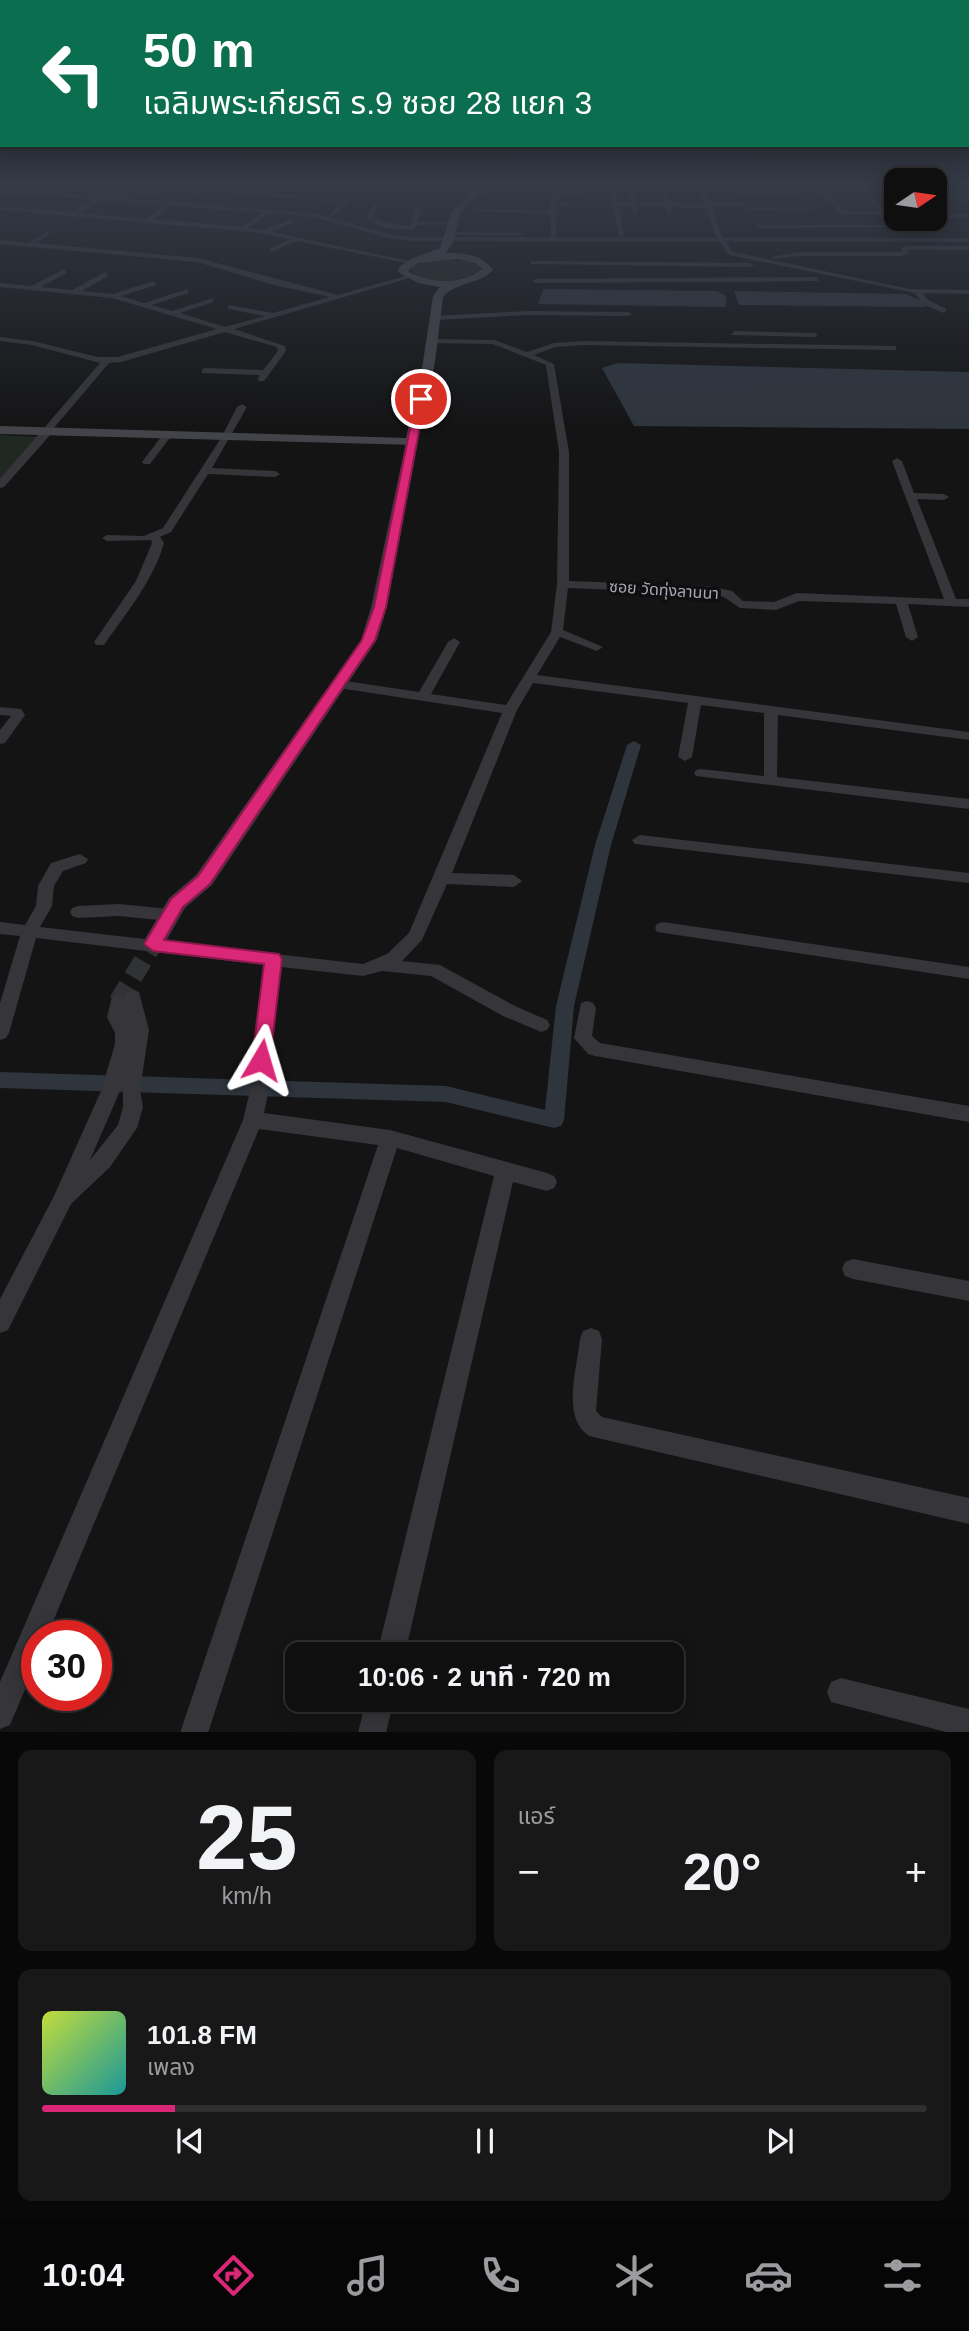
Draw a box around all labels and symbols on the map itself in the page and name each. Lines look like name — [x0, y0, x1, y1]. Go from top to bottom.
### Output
north arrow — [884, 168, 947, 231]
pin — [391, 369, 451, 429]
street label: ซอย วัดทุ่งลานนา — [609, 578, 719, 603]
position arrow — [224, 1023, 298, 1097]
speed limit sign: 30 — [21, 1620, 112, 1711]

